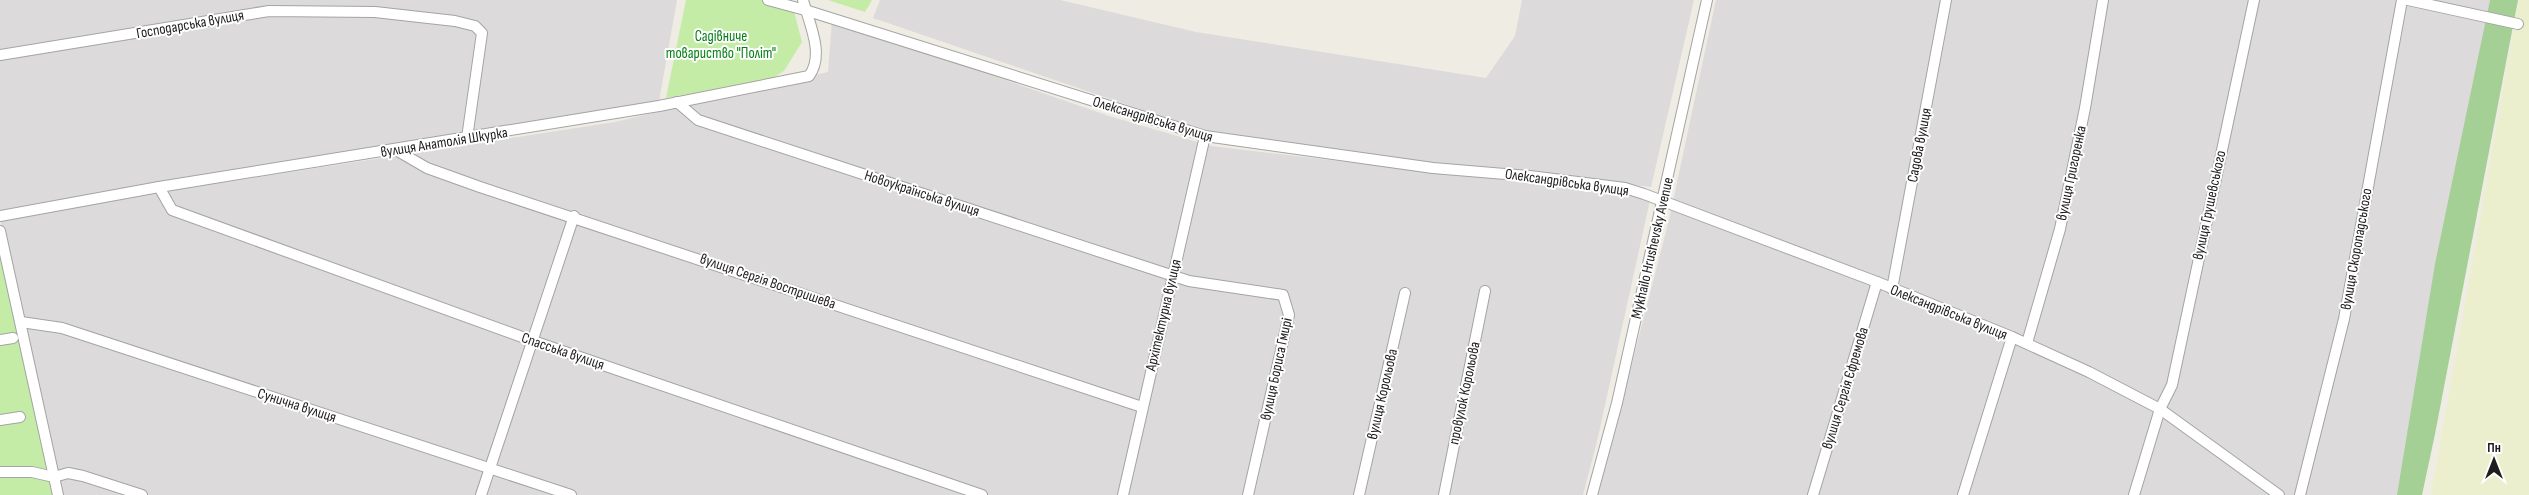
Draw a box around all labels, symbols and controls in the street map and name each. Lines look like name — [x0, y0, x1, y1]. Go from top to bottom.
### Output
street label: Господарська вулиця — [135, 6, 245, 43]
park label: Садівниче товариство "Політ" — [666, 27, 776, 63]
street label: Олександрівська вулиця — [1090, 92, 1215, 147]
street label: Садова вулиця — [1903, 106, 1936, 184]
street label: вулиця Анатолія Шкурка — [379, 123, 509, 162]
street label: вулиця Григоренка — [2052, 124, 2091, 222]
street label: вулиця Грушевського — [2189, 149, 2230, 262]
street label: Олександрівська вулиця — [1504, 164, 1630, 201]
street label: Новоукраїнська вулиця — [862, 166, 982, 221]
street label: Mykhailo Hrushevsky Avenue — [1627, 176, 1678, 321]
street label: вулиця Скоропадського — [2336, 187, 2377, 311]
street label: вулиця Сергія Востришева — [697, 249, 838, 314]
street label: Архітектурна вулиця — [1141, 257, 1186, 374]
street label: Олександрівська вулиця — [1887, 280, 2010, 345]
street label: вулиця Бориса Гмирі — [1256, 316, 1297, 422]
street label: вулиця Сергія Єфремова — [1818, 325, 1873, 452]
street label: Спасська вулиця — [519, 328, 607, 375]
street label: провулок Корольова — [1444, 340, 1485, 446]
street label: вулиця Корольова — [1363, 347, 1402, 441]
street label: Сунична вулиця — [255, 384, 339, 427]
north arrow — [2469, 435, 2519, 485]
text: Пн — [2487, 439, 2501, 456]

